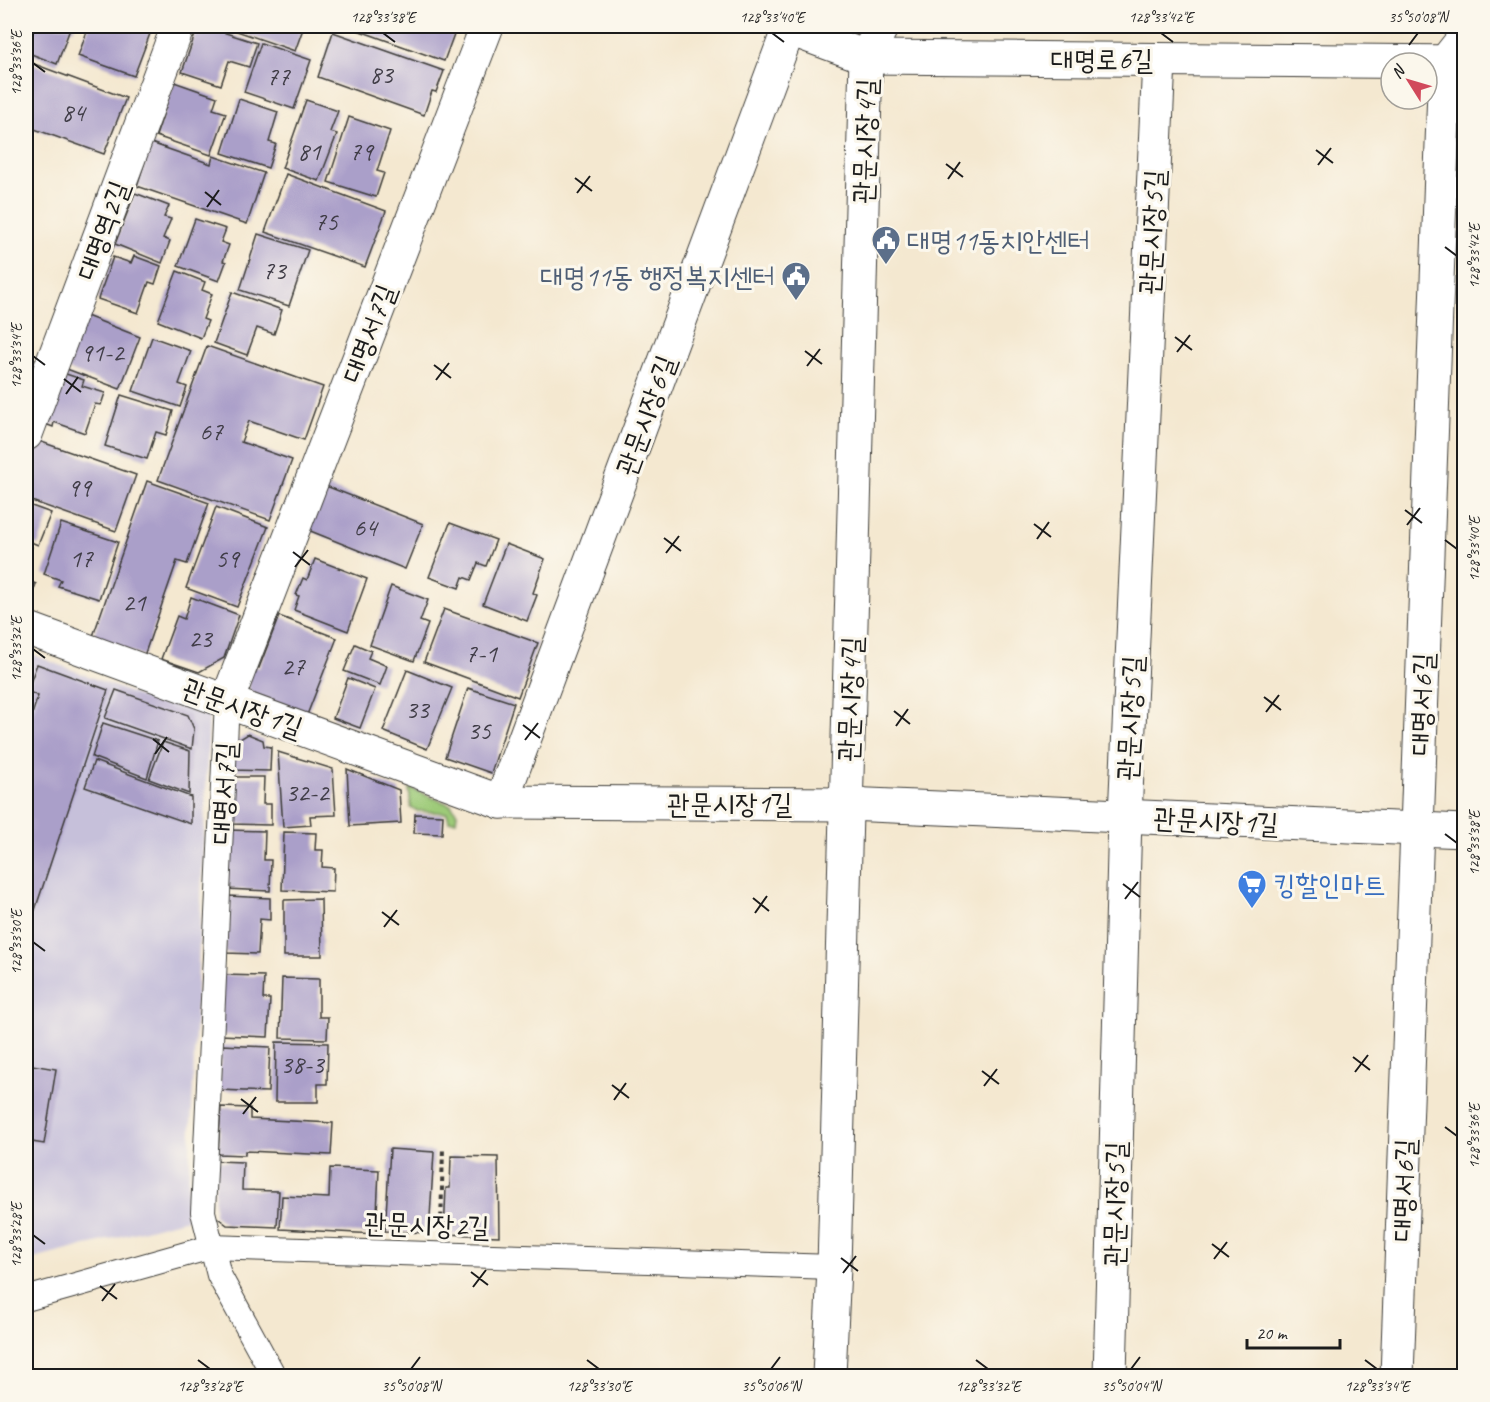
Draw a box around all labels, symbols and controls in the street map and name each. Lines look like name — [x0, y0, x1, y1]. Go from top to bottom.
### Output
text: 128°33'38"E — [351, 8, 417, 27]
text: 128°33'40"E — [740, 8, 806, 27]
text: 128°33'42"E — [1129, 8, 1195, 27]
text: 35°50'08"N — [1388, 8, 1451, 27]
text: 128°33'36"E — [7, 29, 26, 95]
street label: 대명로6길 — [1051, 42, 1153, 77]
north arrow — [1379, 51, 1439, 111]
house number: 83 — [369, 58, 395, 91]
house number: 77 — [266, 60, 291, 93]
text: N — [1387, 60, 1411, 83]
street label: 관문시장4길 — [845, 78, 884, 204]
house number: 84 — [61, 96, 87, 129]
house number: 81 — [297, 135, 322, 168]
house number: 79 — [349, 135, 375, 168]
street label: 관문시장5길 — [1131, 169, 1172, 295]
street label: 대명역2길 — [68, 176, 136, 284]
house number: 75 — [314, 205, 339, 238]
text: 128°33'42"E — [1465, 222, 1484, 288]
place label: 대명11동치안센터 — [907, 223, 1090, 258]
public building icon: 대명11동치안센터 — [870, 224, 902, 266]
house number: 73 — [262, 254, 288, 287]
place label: 대명11동 행정복지센터 — [540, 259, 775, 294]
public building icon: 대명11동 행정복지센터 — [780, 260, 812, 302]
street label: 대명서7길 — [334, 279, 403, 387]
text: 128°33'34"E — [7, 322, 26, 388]
house number: 91-2 — [80, 336, 126, 369]
street label: 관문시장6길 — [608, 350, 683, 480]
house number: 67 — [199, 415, 224, 448]
house number: 99 — [67, 471, 93, 504]
house number: 64 — [353, 511, 379, 544]
text: 128°33'40"E — [1465, 515, 1484, 581]
house number: 17 — [69, 542, 94, 575]
house number: 59 — [215, 542, 241, 575]
house number: 21 — [122, 586, 147, 619]
text: 128°33'32"E — [7, 615, 26, 681]
house number: 23 — [188, 622, 214, 655]
street label: 관문시장4길 — [830, 636, 869, 762]
house number: 7-1 — [465, 637, 498, 670]
house number: 27 — [281, 650, 306, 683]
street label: 대명서6길 — [1402, 652, 1441, 756]
street label: 관문시장5길 — [1109, 655, 1150, 781]
street label: 관문시장1길 — [178, 670, 308, 745]
house number: 33 — [405, 693, 431, 726]
house number: 35 — [467, 714, 492, 747]
street label: 대명서7길 — [203, 741, 244, 845]
house number: 32-2 — [285, 776, 331, 809]
street label: 관문시장1길 — [667, 786, 793, 821]
street label: 관문시장1길 — [1153, 800, 1279, 841]
text: 128°33'38"E — [1465, 809, 1484, 875]
place label: 킹할인마트 — [1273, 867, 1386, 902]
supermarket icon: 킹할인마트 — [1236, 868, 1268, 910]
text: 128°33'30"E — [7, 908, 26, 974]
house number: 38-3 — [280, 1048, 326, 1081]
text: 128°33'36"E — [1465, 1102, 1484, 1168]
street label: 대명서6길 — [1384, 1138, 1423, 1242]
street label: 관문시장5길 — [1096, 1141, 1133, 1267]
text: 128°33'28"E — [7, 1201, 26, 1267]
street label: 관문시장2길 — [364, 1205, 490, 1244]
scale bar — [1247, 1312, 1340, 1350]
text: 20 m — [1256, 1322, 1289, 1344]
text: 128°33'28"E — [178, 1377, 244, 1396]
text: 35°50'08"N — [381, 1377, 444, 1396]
text: 128°33'30"E — [567, 1377, 633, 1396]
text: 35°50'06"N — [741, 1377, 804, 1396]
text: 128°33'32"E — [956, 1377, 1022, 1396]
text: 35°50'04"N — [1101, 1377, 1164, 1396]
text: 128°33'34"E — [1345, 1377, 1411, 1396]

